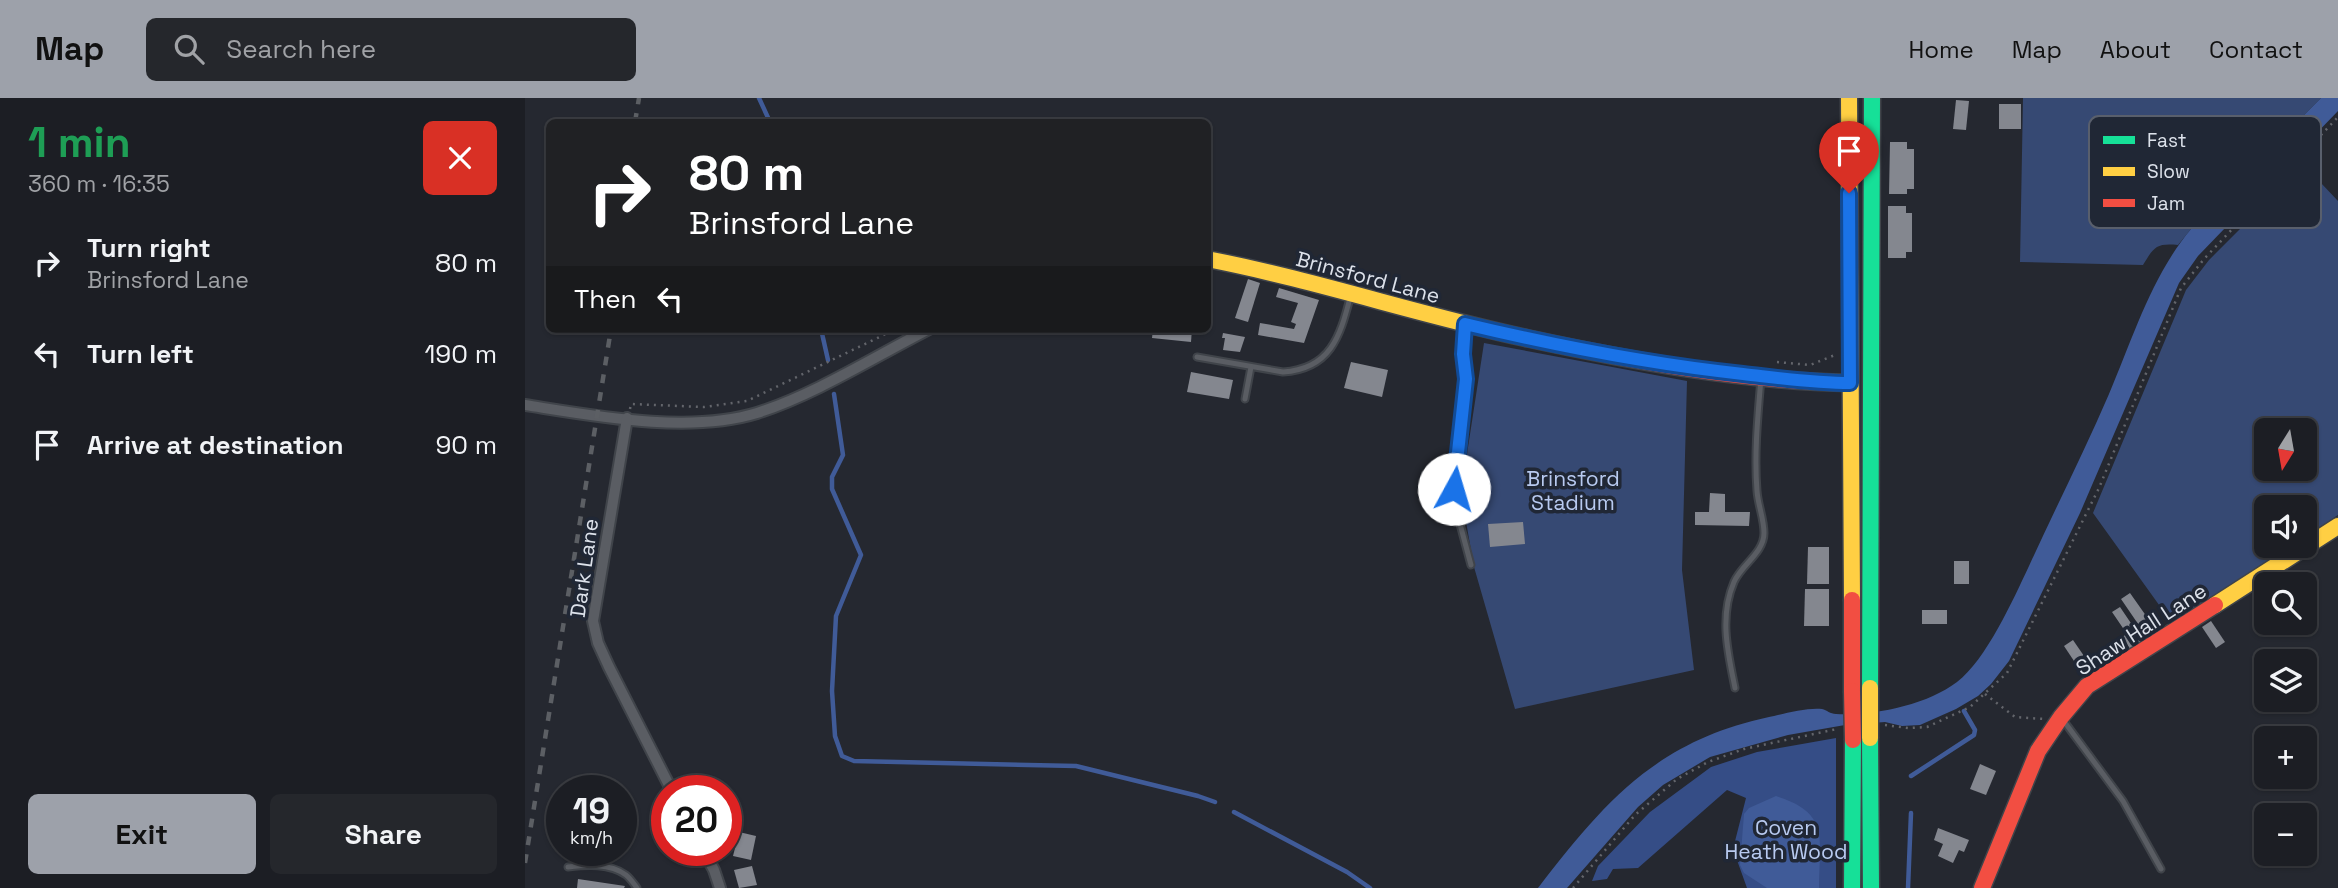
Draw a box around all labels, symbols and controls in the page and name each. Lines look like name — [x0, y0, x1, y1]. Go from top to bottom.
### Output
search box — [146, 18, 636, 81]
text: Map — [35, 28, 104, 70]
icon: search — [170, 30, 208, 68]
text: Search here — [226, 32, 376, 66]
text: Home — [1908, 34, 1974, 65]
text: Map — [2012, 34, 2062, 65]
text: About — [2100, 34, 2171, 65]
text: Contact — [2209, 34, 2303, 65]
text: 1 min — [28, 116, 131, 169]
legend — [2089, 116, 2321, 228]
button: close — [423, 121, 497, 195]
pin — [1819, 121, 1879, 193]
text: Fast — [2147, 128, 2187, 153]
icon: arrive — [1830, 132, 1868, 170]
text: 80 m — [689, 142, 804, 204]
icon: right — [574, 147, 665, 238]
text: Slow — [2147, 159, 2190, 184]
text: 360 m · 16:35 — [28, 169, 170, 199]
text: Jam — [2147, 191, 2185, 216]
text: Brinsford Lane — [689, 203, 914, 243]
text: Turn right — [87, 231, 211, 265]
icon: right — [28, 244, 66, 282]
street label: Brinsford Lane — [1293, 245, 1443, 309]
text: 80 m — [435, 246, 497, 280]
text: Brinsford Lane — [87, 265, 249, 295]
icon: left — [651, 280, 689, 318]
text: Then — [574, 282, 637, 316]
icon: left — [28, 335, 66, 373]
text: Turn left — [87, 337, 194, 371]
text: 190 m — [425, 337, 497, 371]
north arrow — [2254, 418, 2317, 481]
map controls — [2254, 418, 2317, 866]
icon: arrive — [28, 426, 66, 464]
text: Arrive at destination — [87, 428, 344, 462]
text: 90 m — [435, 428, 497, 462]
position arrow — [1417, 452, 1491, 526]
park label: Brinsford Stadium — [1526, 465, 1620, 516]
button: sound — [2254, 495, 2317, 558]
street label: Dark Lane — [564, 517, 604, 619]
button: search — [2254, 572, 2317, 635]
street label: Shaw Hall Lane — [2071, 577, 2211, 681]
button: layers — [2254, 649, 2317, 712]
button: + — [2254, 726, 2317, 789]
speed limit sign: 20 — [651, 775, 742, 866]
text: 19 — [573, 789, 610, 833]
button: Exit — [28, 794, 256, 874]
button: Share — [270, 794, 497, 874]
button: − — [2254, 803, 2317, 866]
park label: Coven Heath Wood — [1725, 814, 1847, 865]
text: km/h — [570, 826, 613, 849]

